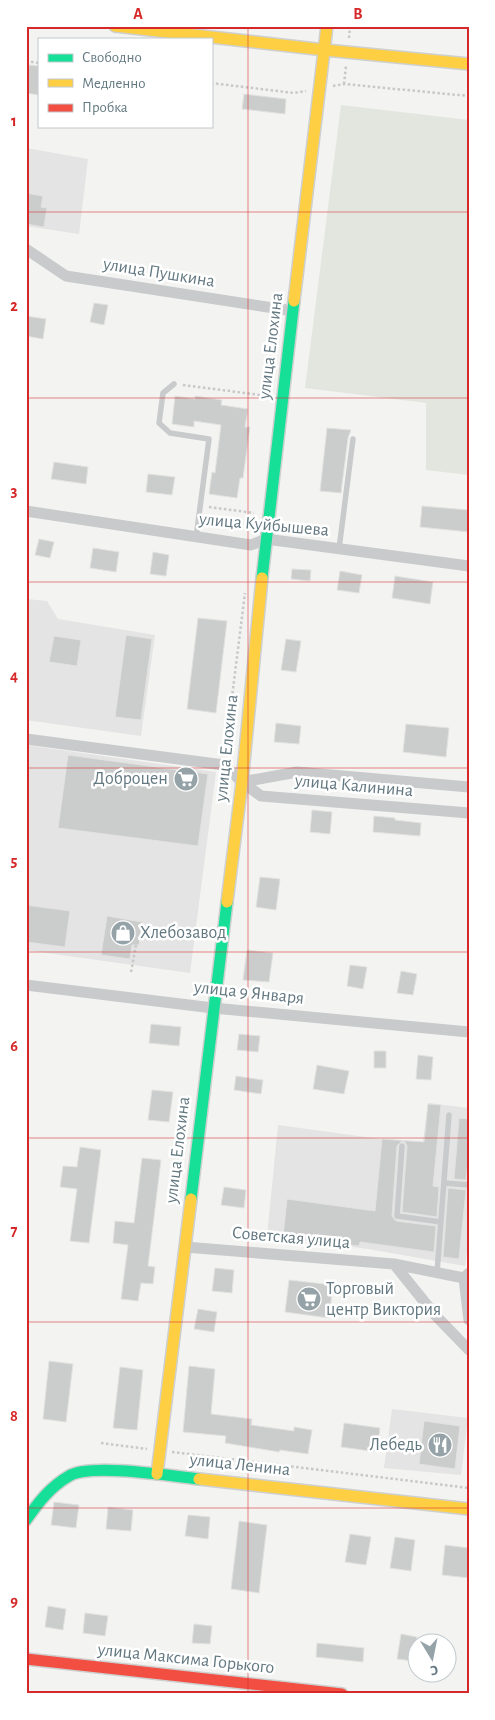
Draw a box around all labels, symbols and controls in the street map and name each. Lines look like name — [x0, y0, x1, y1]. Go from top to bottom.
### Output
text: A — [133, 6, 143, 22]
text: B — [353, 6, 363, 22]
legend — [38, 38, 212, 128]
text: Свободно — [82, 50, 142, 65]
text: Медленно — [82, 76, 146, 91]
text: Пробка — [82, 100, 128, 115]
text: 1 — [11, 113, 17, 129]
street label: улица Пушкина — [101, 255, 216, 291]
street label: улица Елохина — [255, 292, 286, 401]
text: 2 — [10, 298, 18, 314]
text: 3 — [11, 483, 18, 499]
street label: улица Куйбышева — [197, 509, 330, 540]
text: 4 — [10, 668, 18, 684]
street label: улица Елохина — [212, 694, 242, 803]
supermarket icon: Доброцен — [173, 766, 199, 792]
place label: Доброцен — [93, 769, 168, 788]
street label: улица Калинина — [293, 772, 414, 800]
text: 5 — [11, 853, 18, 869]
shop icon: Хлебозавод — [110, 920, 136, 946]
place label: Хлебозавод — [140, 923, 226, 942]
street label: улица 9 Января — [192, 978, 305, 1008]
text: 6 — [10, 1038, 18, 1054]
street label: улица Елохина — [162, 1096, 193, 1205]
text: 7 — [11, 1223, 18, 1239]
street label: Советская улица — [231, 1224, 351, 1252]
place label: Торговый центр Виктория — [326, 1280, 441, 1319]
supermarket icon: Торговый центр Виктория — [296, 1286, 322, 1312]
text: 8 — [10, 1408, 18, 1424]
restaurant icon: Лебедь — [427, 1432, 453, 1458]
place label: Лебедь — [370, 1435, 422, 1454]
street label: улица Ленина — [188, 1451, 291, 1479]
text: 9 — [10, 1593, 18, 1609]
north arrow — [408, 1632, 458, 1682]
street label: улица Максима Горького — [96, 1641, 275, 1677]
text: С — [429, 1662, 439, 1677]

